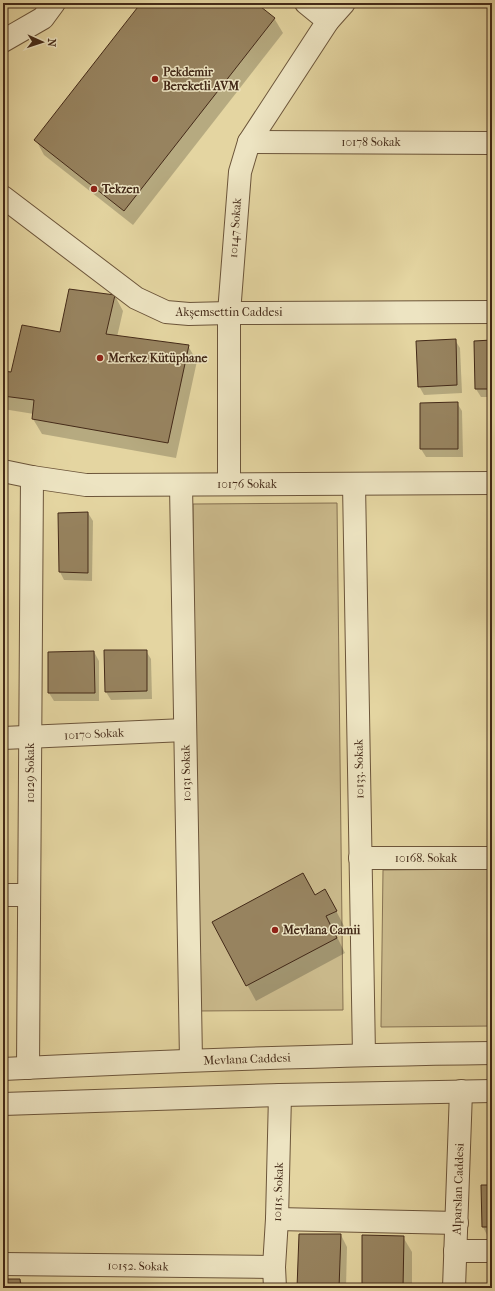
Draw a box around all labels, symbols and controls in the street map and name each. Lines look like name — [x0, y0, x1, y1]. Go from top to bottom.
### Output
north arrow — [22, 22, 62, 62]
text: N — [45, 38, 58, 48]
place label: Pekdemir Bereketli AVM — [163, 65, 239, 93]
marker: Pekdemir Bereketli AVM — [150, 74, 160, 84]
street label: 10178 Sokak — [341, 135, 402, 149]
place label: Tekzen — [101, 182, 140, 196]
marker: Tekzen — [89, 184, 99, 194]
street label: 10147 Sokak — [226, 197, 244, 259]
street label: Akşemsettin Caddesi — [175, 305, 283, 320]
place label: Merkez Kütüphane — [107, 351, 207, 366]
marker: Merkez Kütüphane — [95, 353, 105, 363]
street label: 10176 Sokak — [217, 477, 278, 491]
street label: 10170 Sokak — [64, 725, 125, 743]
street label: 10133. Sokak — [351, 738, 367, 799]
street label: 10129 Sokak — [23, 742, 37, 803]
street label: 10131 Sokak — [178, 744, 193, 802]
street label: 10168. Sokak — [395, 851, 458, 865]
place label: Mevlana Camii — [282, 923, 361, 937]
marker: Mevlana Camii — [270, 925, 280, 935]
street label: Mevlana Caddesi — [203, 1050, 291, 1068]
street label: Alparslan Caddesi — [449, 1143, 467, 1236]
street label: 10115. Sokak — [270, 1161, 286, 1222]
street label: 10152. Sokak — [107, 1258, 170, 1274]

